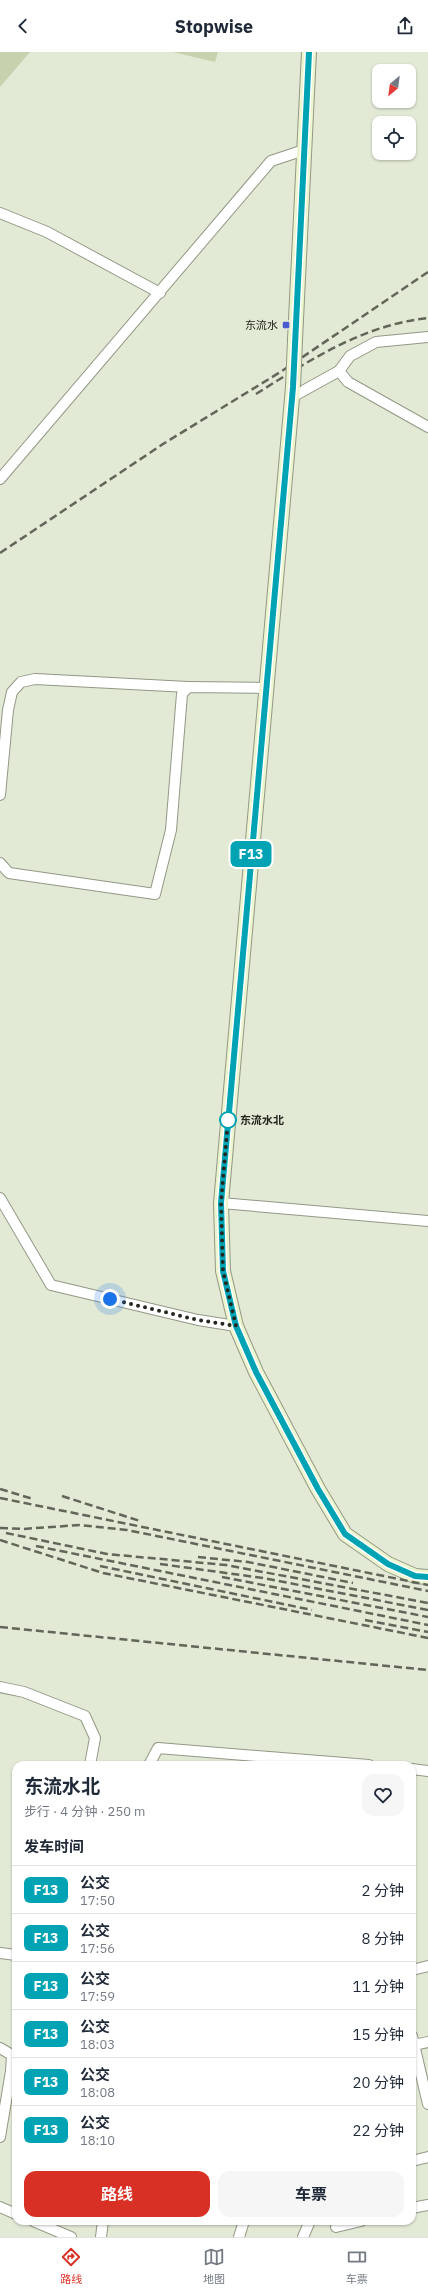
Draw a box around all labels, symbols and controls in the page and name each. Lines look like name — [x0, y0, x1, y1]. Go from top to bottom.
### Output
icon: back — [12, 15, 34, 37]
text: Stopwise — [175, 15, 253, 38]
icon: share — [394, 15, 416, 37]
north arrow — [372, 64, 416, 108]
map controls — [372, 64, 416, 160]
button: locate — [372, 116, 416, 160]
place label: 东流水 — [245, 318, 278, 332]
marker: 东流水 — [281, 320, 291, 330]
line badge: F13 — [228, 841, 274, 867]
text: F13 — [239, 845, 264, 863]
marker: 东流水北 — [219, 1111, 237, 1129]
place label: 东流水北 — [240, 1113, 284, 1127]
your location — [100, 1289, 120, 1309]
text: 东流水北 — [24, 1774, 100, 1798]
button: heart — [362, 1774, 404, 1816]
text: 步行 · 4 分钟 · 250 m — [24, 1803, 145, 1820]
text: 发车时间 — [24, 1837, 84, 1856]
text: 公交 — [80, 1873, 110, 1892]
text: F13 — [34, 1881, 59, 1899]
text: 2 分钟 — [361, 1881, 404, 1900]
text: 17:50 — [80, 1892, 115, 1909]
text: 公交 — [80, 1921, 110, 1940]
text: F13 — [34, 1929, 59, 1947]
text: 8 分钟 — [361, 1929, 404, 1948]
text: 17:56 — [80, 1940, 115, 1957]
text: 公交 — [80, 1969, 110, 1988]
text: F13 — [34, 1977, 59, 1995]
text: 11 分钟 — [352, 1977, 404, 1996]
text: 17:59 — [80, 1988, 115, 2005]
text: 公交 — [80, 2017, 110, 2036]
text: F13 — [34, 2025, 59, 2043]
text: 15 分钟 — [352, 2025, 404, 2044]
text: 18:03 — [80, 2036, 115, 2053]
text: 公交 — [80, 2065, 110, 2084]
text: F13 — [34, 2073, 59, 2091]
text: 20 分钟 — [352, 2073, 404, 2092]
text: 18:08 — [80, 2084, 115, 2101]
text: 公交 — [80, 2113, 110, 2132]
text: F13 — [34, 2121, 59, 2139]
text: 22 分钟 — [352, 2121, 404, 2140]
text: 18:10 — [80, 2132, 115, 2149]
button: 路线 — [24, 2171, 210, 2217]
button: 车票 — [218, 2171, 404, 2217]
tab: 路线 — [60, 2246, 82, 2286]
tab: 地图 — [203, 2246, 225, 2286]
tab: 车票 — [346, 2246, 368, 2286]

